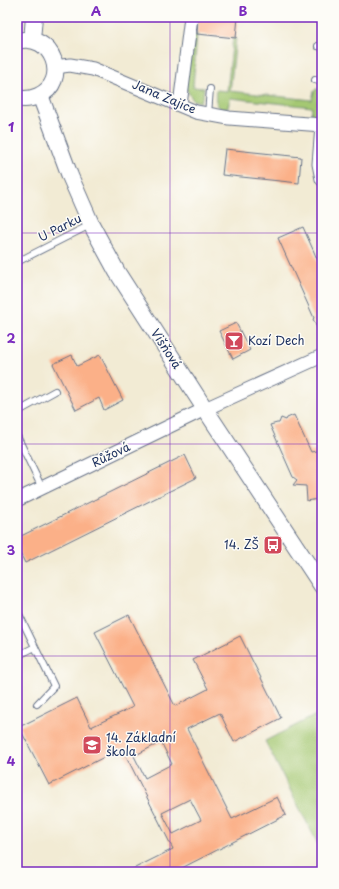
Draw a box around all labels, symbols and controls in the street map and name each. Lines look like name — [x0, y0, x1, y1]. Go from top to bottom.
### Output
text: A — [91, 1, 101, 20]
text: B — [239, 1, 248, 20]
street label: Jana Zajíce — [130, 75, 199, 118]
text: 1 — [8, 117, 14, 136]
street label: U Parku — [35, 209, 84, 246]
street label: Višňová — [147, 325, 187, 373]
text: 2 — [6, 328, 16, 347]
bar icon: Kozí Dech — [223, 330, 245, 352]
place label: Kozí Dech — [248, 331, 304, 349]
street label: Růžová — [88, 437, 133, 471]
bus stop icon: 14. ZŠ — [262, 534, 284, 556]
place label: 14. ZŠ — [224, 535, 259, 553]
text: 3 — [7, 540, 16, 559]
place label: 14. Základní škola — [106, 728, 176, 760]
school or university icon: 14. Základní škola — [81, 734, 103, 756]
text: 4 — [7, 751, 16, 770]

